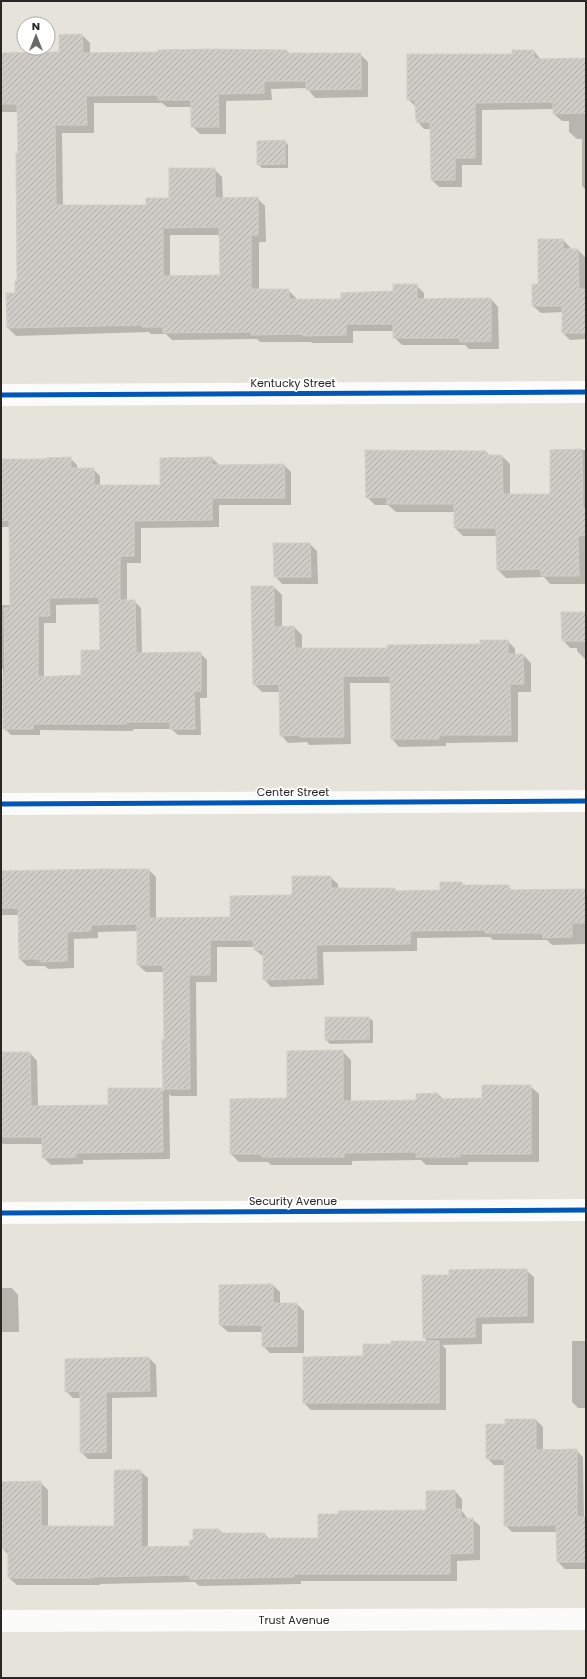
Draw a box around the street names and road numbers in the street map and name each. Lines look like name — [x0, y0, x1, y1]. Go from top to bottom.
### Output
street label: Kentucky Street — [250, 375, 336, 391]
street label: Center Street — [257, 784, 329, 800]
street label: Security Avenue — [249, 1193, 337, 1209]
street label: Trust Avenue — [258, 1612, 330, 1628]

